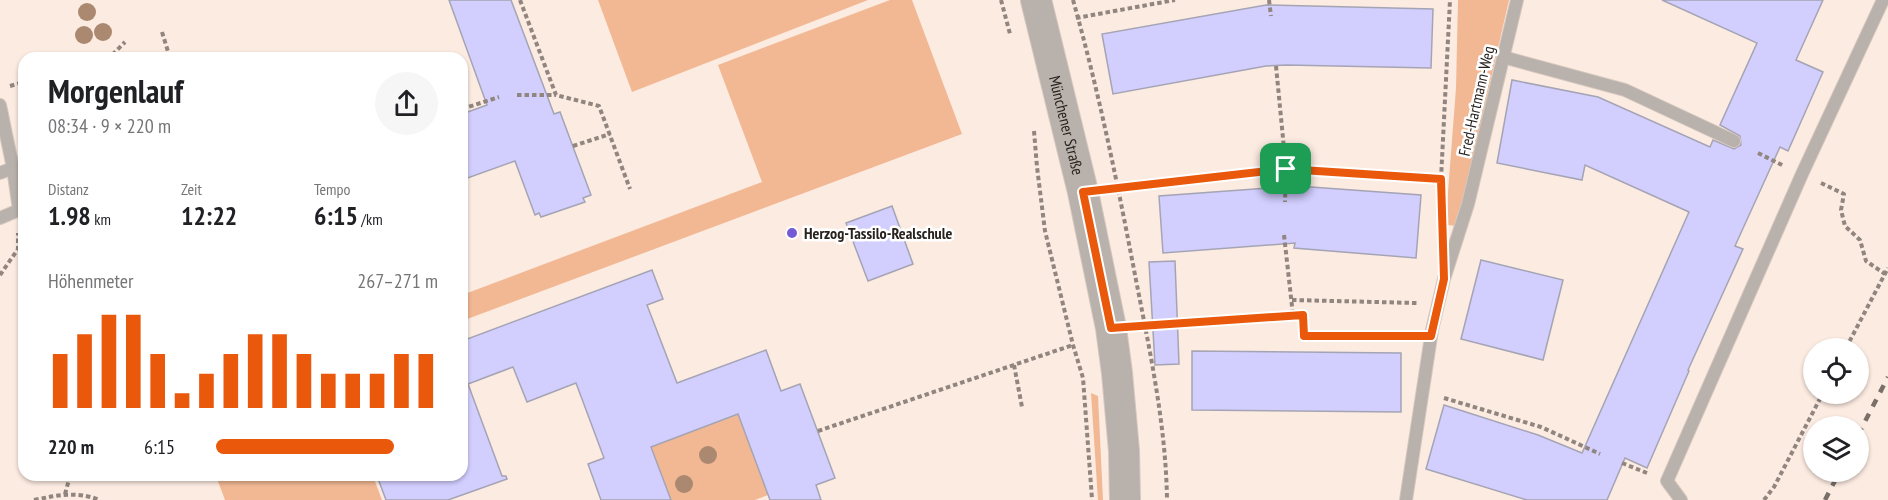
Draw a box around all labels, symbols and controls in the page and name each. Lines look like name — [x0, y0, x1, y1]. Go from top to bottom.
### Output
street label: Fred-Hartmann-Weg — [1454, 44, 1498, 158]
text: Morgenlauf — [48, 69, 183, 112]
button: share — [375, 72, 438, 135]
street label: Münchener Straße — [1045, 74, 1088, 177]
text: 08:34 · 9 × 220 m — [48, 113, 171, 139]
pin — [1260, 143, 1311, 194]
icon: arrive — [1269, 152, 1302, 185]
text: Distanz — [48, 179, 89, 199]
text: Zeit — [181, 179, 202, 199]
text: Tempo — [314, 179, 350, 199]
text: 1.98 — [48, 199, 91, 232]
text: 12:22 — [181, 199, 237, 232]
text: 6:15 — [314, 199, 358, 232]
text: km — [91, 209, 111, 229]
text: /km — [358, 209, 383, 229]
place label: Herzog-Tassilo-Realschule — [804, 223, 953, 243]
marker: Herzog-Tassilo-Realschule — [785, 226, 799, 240]
text: Höhenmeter — [48, 268, 134, 294]
text: 267–271 m — [357, 268, 438, 294]
map controls — [1803, 338, 1869, 482]
button: locate — [1803, 338, 1869, 404]
button: layers — [1803, 416, 1869, 482]
text: 220 m — [48, 434, 94, 460]
text: 6:15 — [144, 434, 175, 460]

